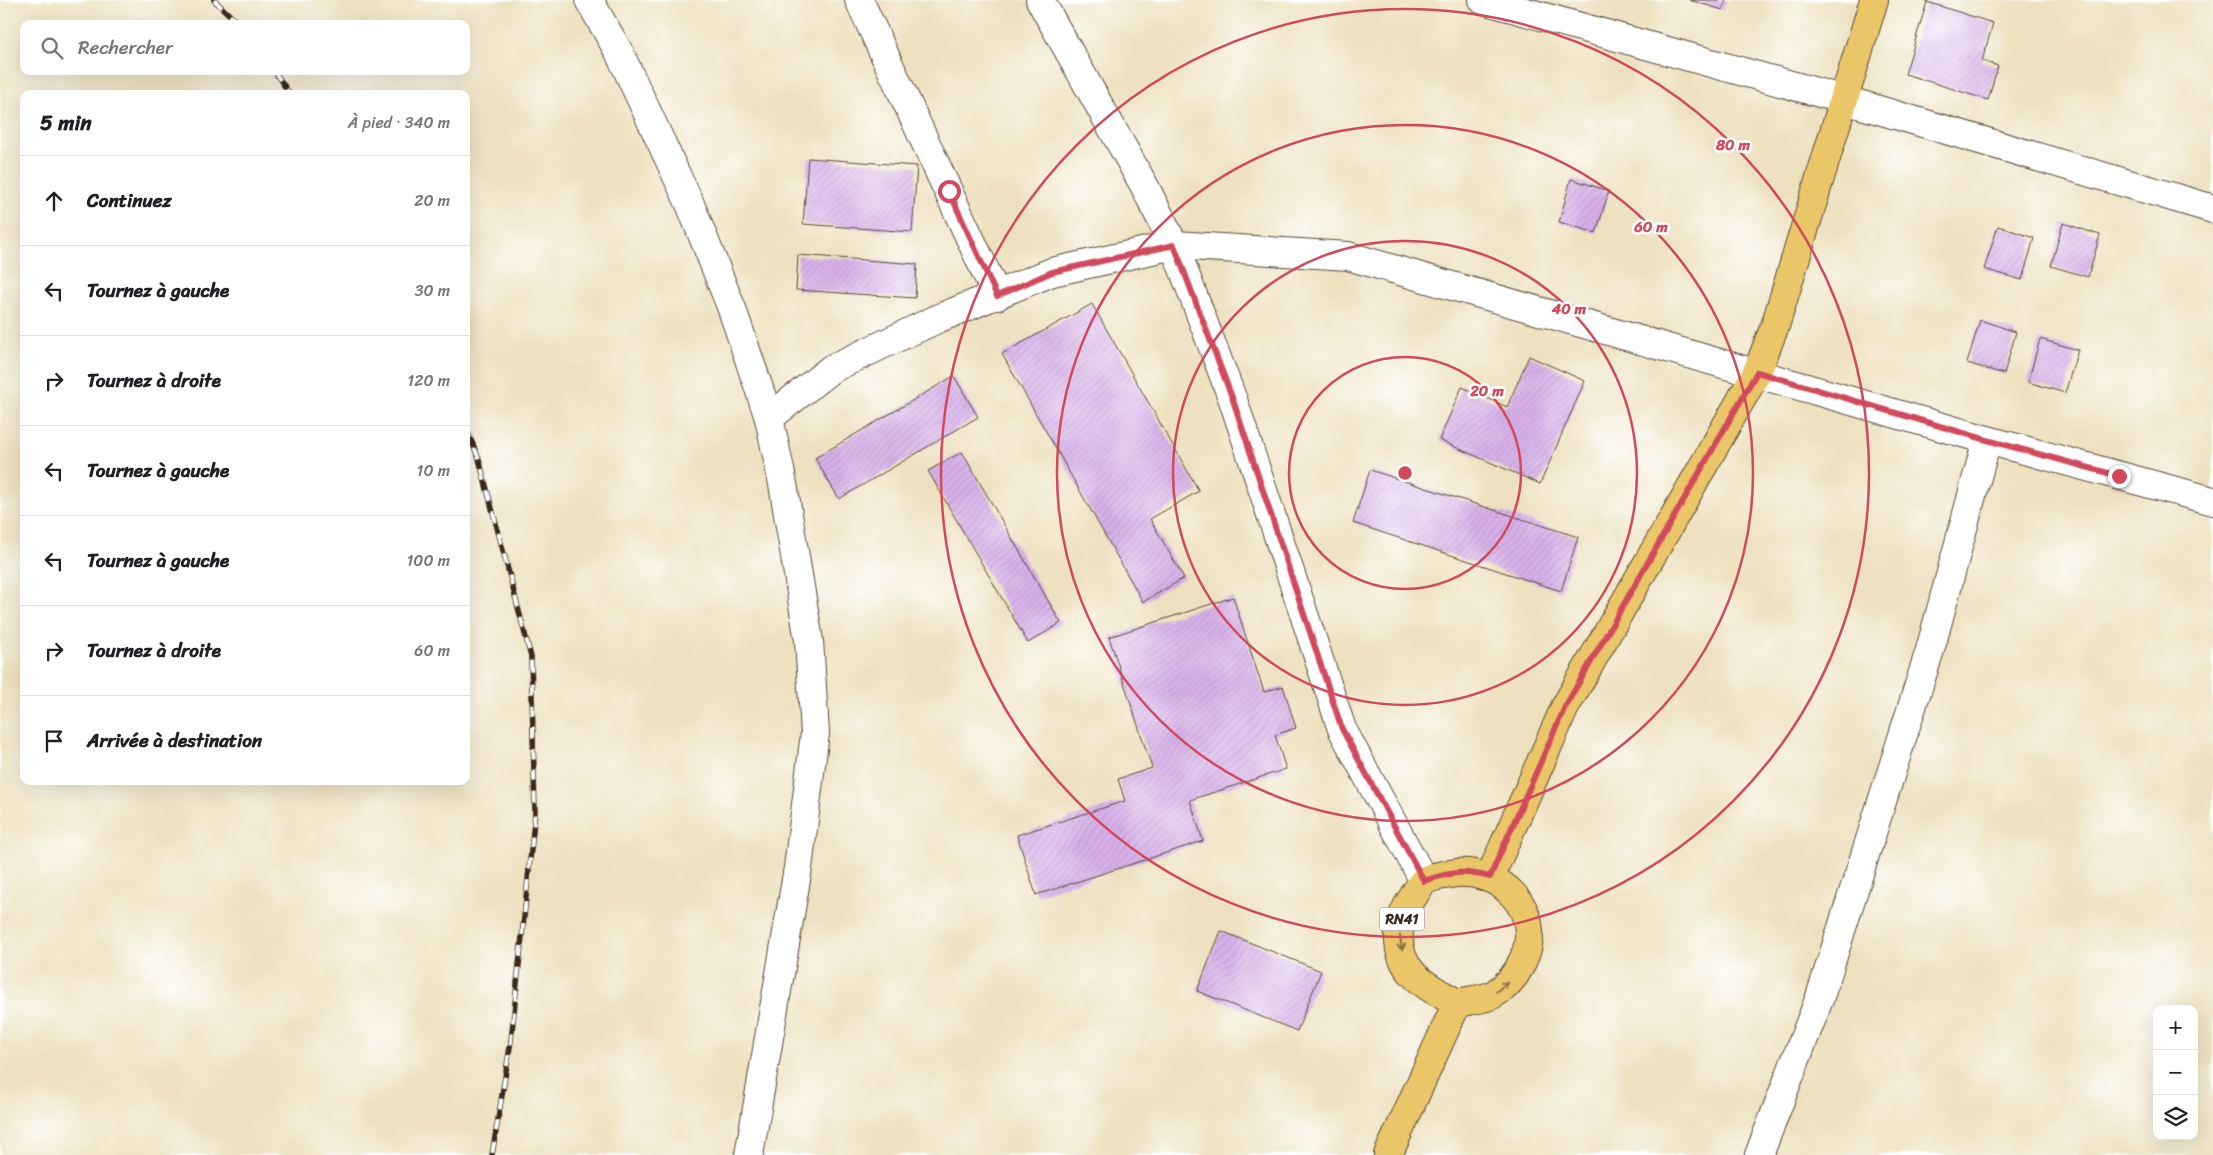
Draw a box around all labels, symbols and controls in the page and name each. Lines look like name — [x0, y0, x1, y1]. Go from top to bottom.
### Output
search box — [20, 20, 470, 75]
text: Rechercher — [78, 31, 173, 64]
icon: search — [38, 34, 66, 62]
text: 5 min — [40, 104, 92, 142]
text: À pied · 340 m — [348, 108, 450, 137]
text: 80 m — [1715, 132, 1750, 158]
route start — [938, 180, 961, 203]
text: Continuez — [87, 184, 172, 217]
text: 20 m — [414, 186, 450, 215]
icon: ahead — [40, 187, 68, 215]
text: 60 m — [1633, 214, 1668, 240]
text: Tournez à gauche — [87, 274, 229, 307]
text: 30 m — [415, 276, 450, 305]
icon: left — [40, 277, 68, 305]
text: 40 m — [1551, 296, 1587, 322]
text: Tournez à droite — [87, 364, 221, 397]
text: 120 m — [407, 366, 450, 395]
icon: right — [40, 367, 68, 395]
text: 20 m — [1469, 378, 1504, 404]
text: Tournez à gauche — [87, 454, 229, 487]
text: 10 m — [417, 456, 450, 485]
icon: left — [40, 457, 68, 485]
centre of rings — [1396, 464, 1414, 482]
route end — [2108, 465, 2131, 488]
text: Tournez à gauche — [87, 544, 229, 577]
text: 100 m — [406, 546, 450, 575]
icon: left — [40, 547, 68, 575]
text: Tournez à droite — [87, 634, 221, 667]
text: 60 m — [414, 636, 450, 665]
icon: right — [40, 637, 68, 665]
text: Arrivée à destination — [87, 724, 262, 757]
icon: arrive — [40, 727, 68, 755]
road number: RN41 — [1380, 908, 1424, 931]
one-way arrow — [1396, 934, 1406, 950]
one-way arrow — [1495, 982, 1508, 993]
map controls — [2153, 1005, 2198, 1140]
button: + — [2153, 1005, 2198, 1050]
button: − — [2153, 1050, 2198, 1095]
button: layers — [2153, 1095, 2198, 1140]

